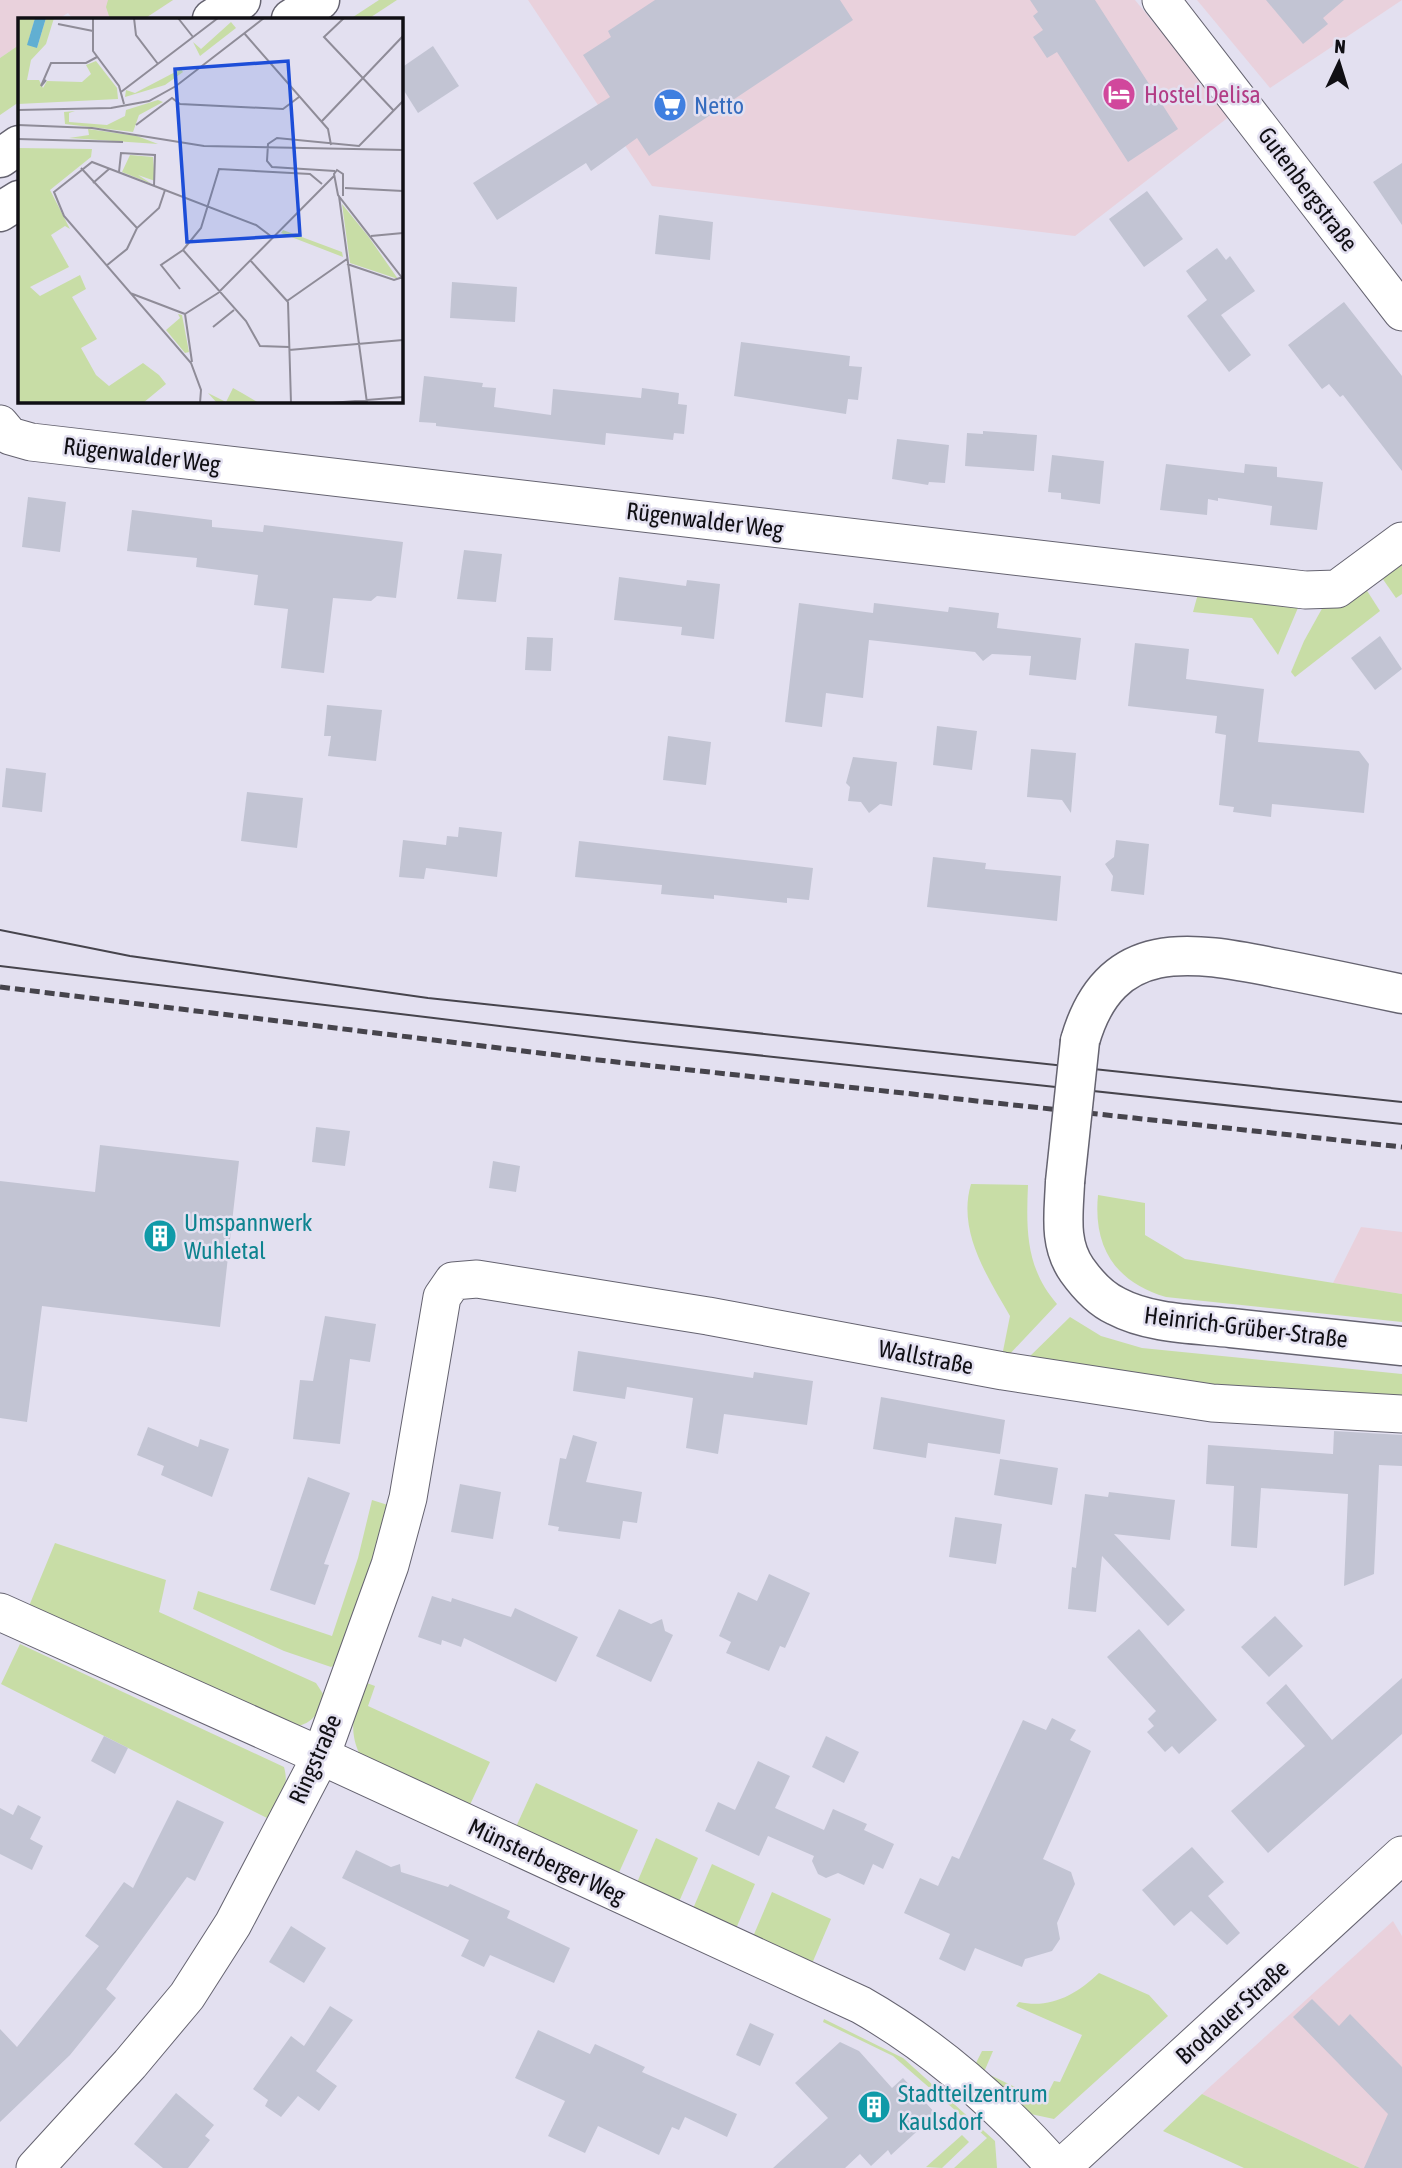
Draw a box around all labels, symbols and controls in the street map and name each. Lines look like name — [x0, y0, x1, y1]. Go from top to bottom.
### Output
inset map — [18, 18, 402, 402]
north arrow — [1304, 28, 1374, 98]
text: N — [1334, 35, 1347, 57]
hotel icon: Hostel Delisa — [1100, 75, 1138, 113]
place label: Hostel Delisa — [1144, 81, 1261, 108]
supermarket icon: Netto — [651, 86, 689, 124]
place label: Netto — [694, 92, 744, 119]
street label: Gutenbergstraße — [1253, 122, 1363, 256]
street label: Rügenwalder Weg — [62, 432, 223, 478]
street label: Rügenwalder Weg — [625, 497, 786, 543]
place label: Umspannwerk Wuhletal — [184, 1209, 313, 1264]
building icon: Umspannwerk Wuhletal — [141, 1217, 179, 1255]
street label: Heinrich-Grüber-Straße — [1143, 1301, 1349, 1353]
street label: Wallstraße — [876, 1335, 976, 1379]
street label: Ringstraße — [283, 1710, 347, 1808]
street label: Münsterberger Weg — [464, 1813, 630, 1909]
street label: Brodauer Straße — [1170, 1954, 1294, 2070]
place label: Stadtteilzentrum Kaulsdorf — [898, 2080, 1048, 2135]
building icon: Stadtteilzentrum Kaulsdorf — [855, 2088, 893, 2126]

